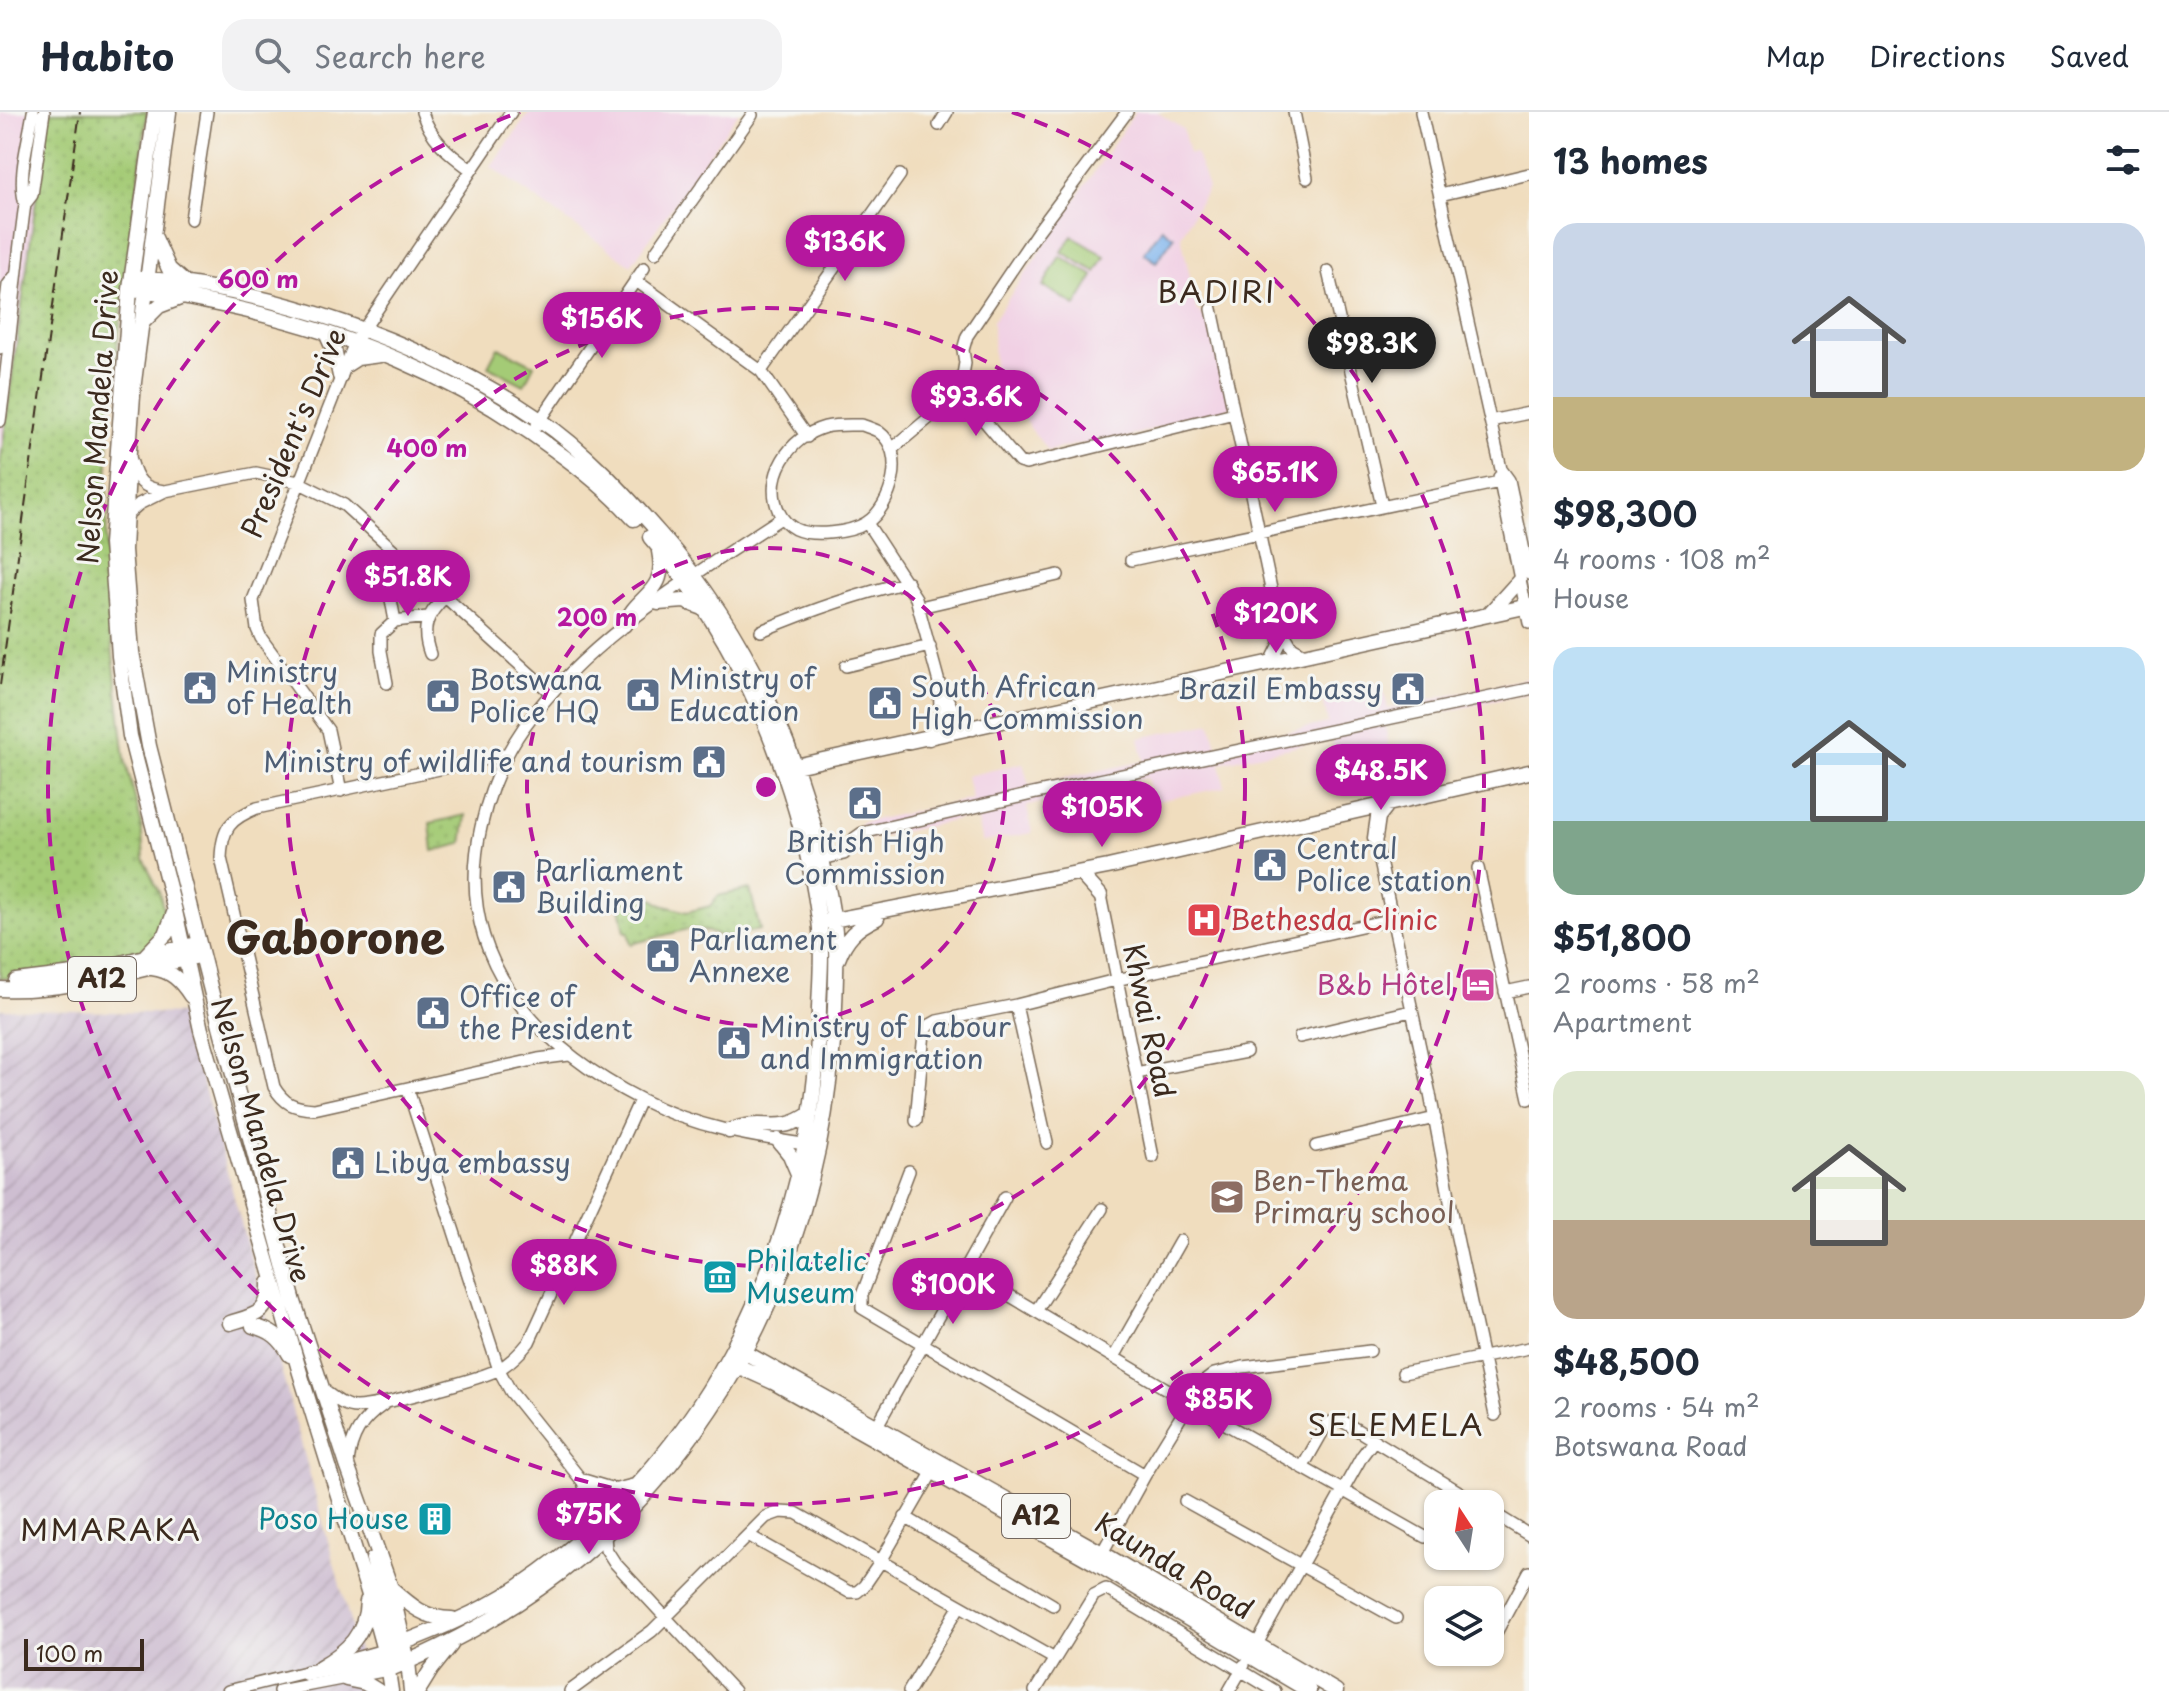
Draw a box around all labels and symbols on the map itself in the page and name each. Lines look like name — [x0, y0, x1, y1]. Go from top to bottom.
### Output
pin: $136K — [789, 215, 901, 283]
text: 600 m — [217, 260, 299, 296]
street label: Nelson Mandela Drive — [65, 268, 128, 566]
district label: BADIRI — [1158, 268, 1276, 313]
pin: $156K — [546, 292, 658, 360]
pin: $98.3K — [1307, 317, 1437, 385]
street label: President's Drive — [229, 321, 356, 544]
pin: $93.6K — [911, 370, 1041, 438]
text: 400 m — [386, 429, 468, 465]
pin: $65.1K — [1210, 446, 1340, 514]
pin: $51.8K — [343, 550, 473, 618]
pin: $120K — [1220, 587, 1332, 655]
text: 200 m — [557, 598, 637, 634]
place label: Ministry of Health — [226, 649, 353, 724]
place label: Ministry of Education — [669, 656, 817, 731]
place label: Botswana Police HQ — [469, 657, 602, 732]
place label: South African High Commission — [911, 664, 1144, 739]
place label: Brazil Embassy — [1177, 666, 1382, 709]
public building icon: Ministry of Health — [181, 669, 219, 707]
public building icon: Brazil Embassy — [1389, 670, 1427, 708]
public building icon: Ministry of Education — [624, 676, 662, 714]
public building icon: Botswana Police HQ — [424, 677, 462, 715]
public building icon: South African High Commission — [866, 684, 904, 722]
place label: Ministry of wildlife and tourism — [263, 739, 683, 782]
public building icon: Ministry of wildlife and tourism — [690, 743, 728, 781]
pin: $48.5K — [1316, 744, 1446, 812]
centre of rings — [752, 773, 780, 801]
pin: $105K — [1046, 781, 1158, 849]
public building icon: British High Commission — [846, 784, 884, 822]
place label: British High Commission — [784, 819, 946, 894]
place label: Central Police station — [1296, 826, 1472, 901]
public building icon: Central Police station — [1251, 846, 1289, 884]
place label: Parliament Building — [535, 848, 683, 923]
public building icon: Parliament Building — [490, 868, 528, 906]
place label: Bethesda Clinic — [1230, 897, 1438, 940]
hospital icon: Bethesda Clinic — [1185, 901, 1223, 939]
district label: Gaborone — [225, 903, 445, 969]
place label: Parliament Annexe — [689, 917, 837, 992]
public building icon: Parliament Annexe — [644, 937, 682, 975]
street label: Khwai Road — [1113, 940, 1188, 1102]
road number: A12 — [68, 957, 136, 1001]
place label: B&b Hôtel — [1317, 962, 1452, 1005]
hotel icon: B&b Hôtel — [1459, 966, 1497, 1004]
place label: Office of the President — [459, 974, 633, 1049]
street label: Nelson Mandela Drive — [201, 992, 324, 1287]
public building icon: Office of the President — [414, 994, 452, 1032]
place label: Ministry of Labour and Immigration — [760, 1004, 1011, 1079]
public building icon: Ministry of Labour and Immigration — [715, 1024, 753, 1062]
place label: Libya embassy — [374, 1140, 571, 1183]
public building icon: Libya embassy — [329, 1144, 367, 1182]
place label: Ben-Thema Primary school — [1253, 1158, 1454, 1233]
school or university icon: Ben-Thema Primary school — [1208, 1178, 1246, 1216]
place label: Philatelic Museum — [746, 1238, 867, 1313]
pin: $88K — [517, 1239, 611, 1307]
museum icon: Philatelic Museum — [701, 1258, 739, 1296]
pin: $100K — [897, 1258, 1009, 1326]
pin: $85K — [1172, 1373, 1266, 1441]
district label: SELEMELA — [1307, 1401, 1485, 1446]
pin: $75K — [542, 1488, 636, 1556]
north arrow — [1424, 1490, 1504, 1570]
road number: A12 — [1002, 1494, 1070, 1538]
place label: Poso House — [258, 1496, 409, 1539]
building icon: Poso House — [416, 1500, 454, 1538]
street label: Kaunda Road — [1087, 1500, 1263, 1629]
district label: MMARAKA — [20, 1506, 202, 1551]
scale bar — [24, 1635, 144, 1671]

